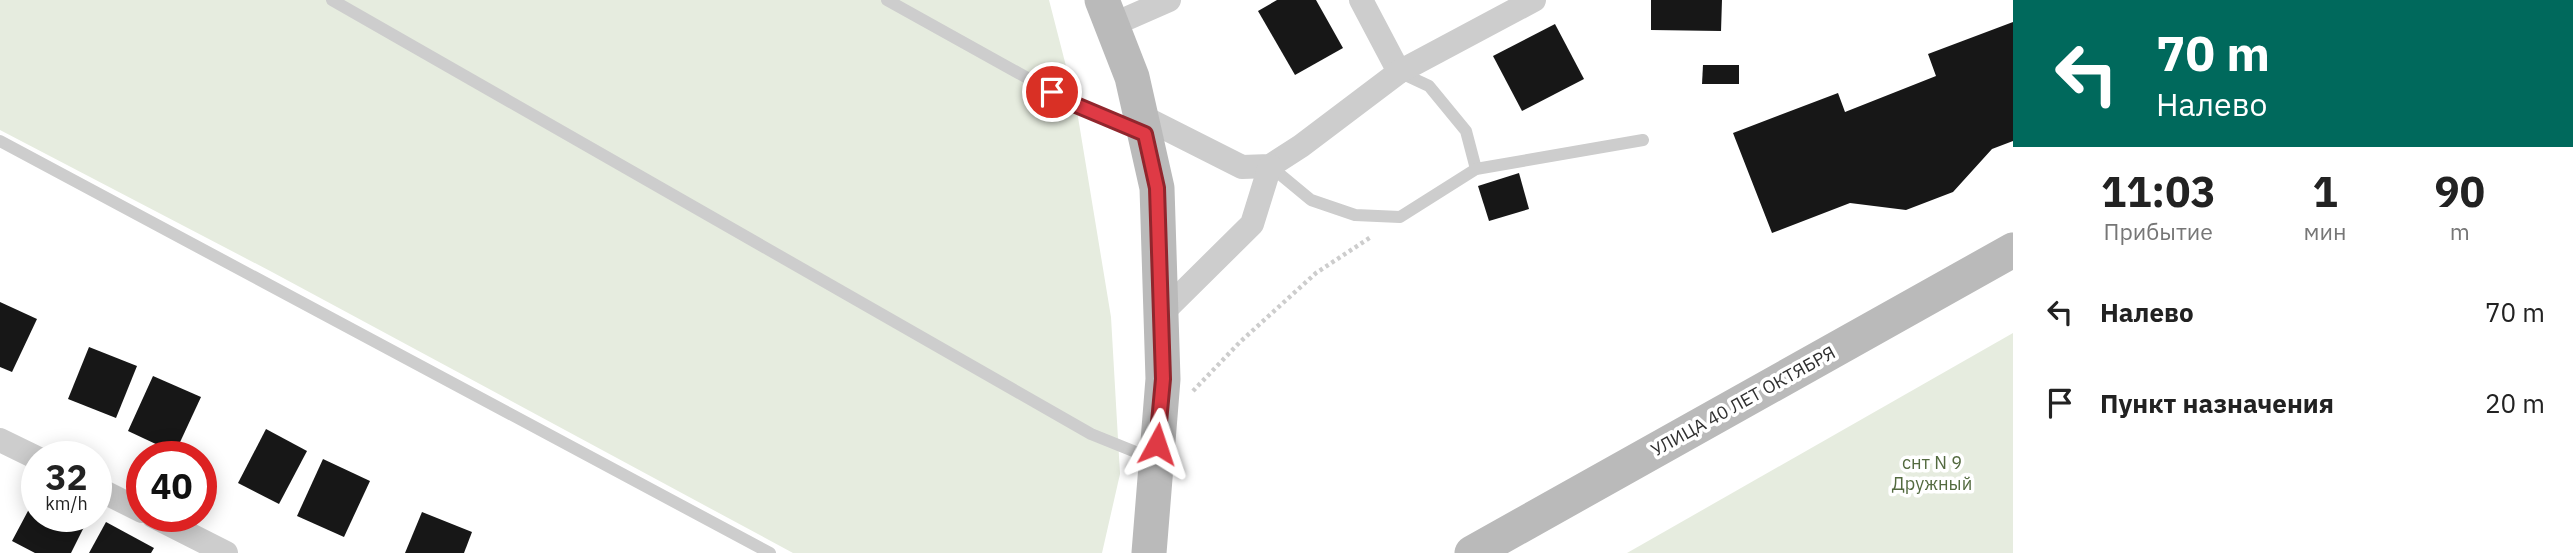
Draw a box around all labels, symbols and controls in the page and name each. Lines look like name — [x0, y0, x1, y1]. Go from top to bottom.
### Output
text: 70 m — [2156, 21, 2270, 84]
icon: left — [2041, 28, 2132, 119]
pin — [1022, 62, 1082, 122]
icon: arrive — [1033, 73, 1071, 111]
text: Налево — [2156, 83, 2267, 125]
text: 11:03 — [2101, 164, 2216, 219]
text: 1 — [2313, 164, 2338, 219]
text: 90 — [2435, 164, 2485, 219]
text: Прибытие — [2104, 216, 2213, 246]
text: мин — [2304, 216, 2347, 246]
text: m — [2450, 216, 2470, 246]
icon: left — [2041, 293, 2079, 331]
text: Налево — [2100, 295, 2194, 329]
text: 70 m — [2485, 295, 2545, 329]
street label: УЛИЦА 40 ЛЕТ ОКТЯБРЯ — [1647, 341, 1839, 461]
icon: arrive — [2041, 384, 2079, 422]
text: Пункт назначения — [2100, 386, 2334, 420]
text: 20 m — [2485, 386, 2545, 420]
position arrow — [1120, 407, 1194, 481]
speed limit sign: 40 — [126, 441, 217, 532]
park label: снт N 9 Дружный — [1892, 451, 1972, 495]
text: 32 — [45, 454, 88, 500]
text: km/h — [45, 492, 88, 515]

